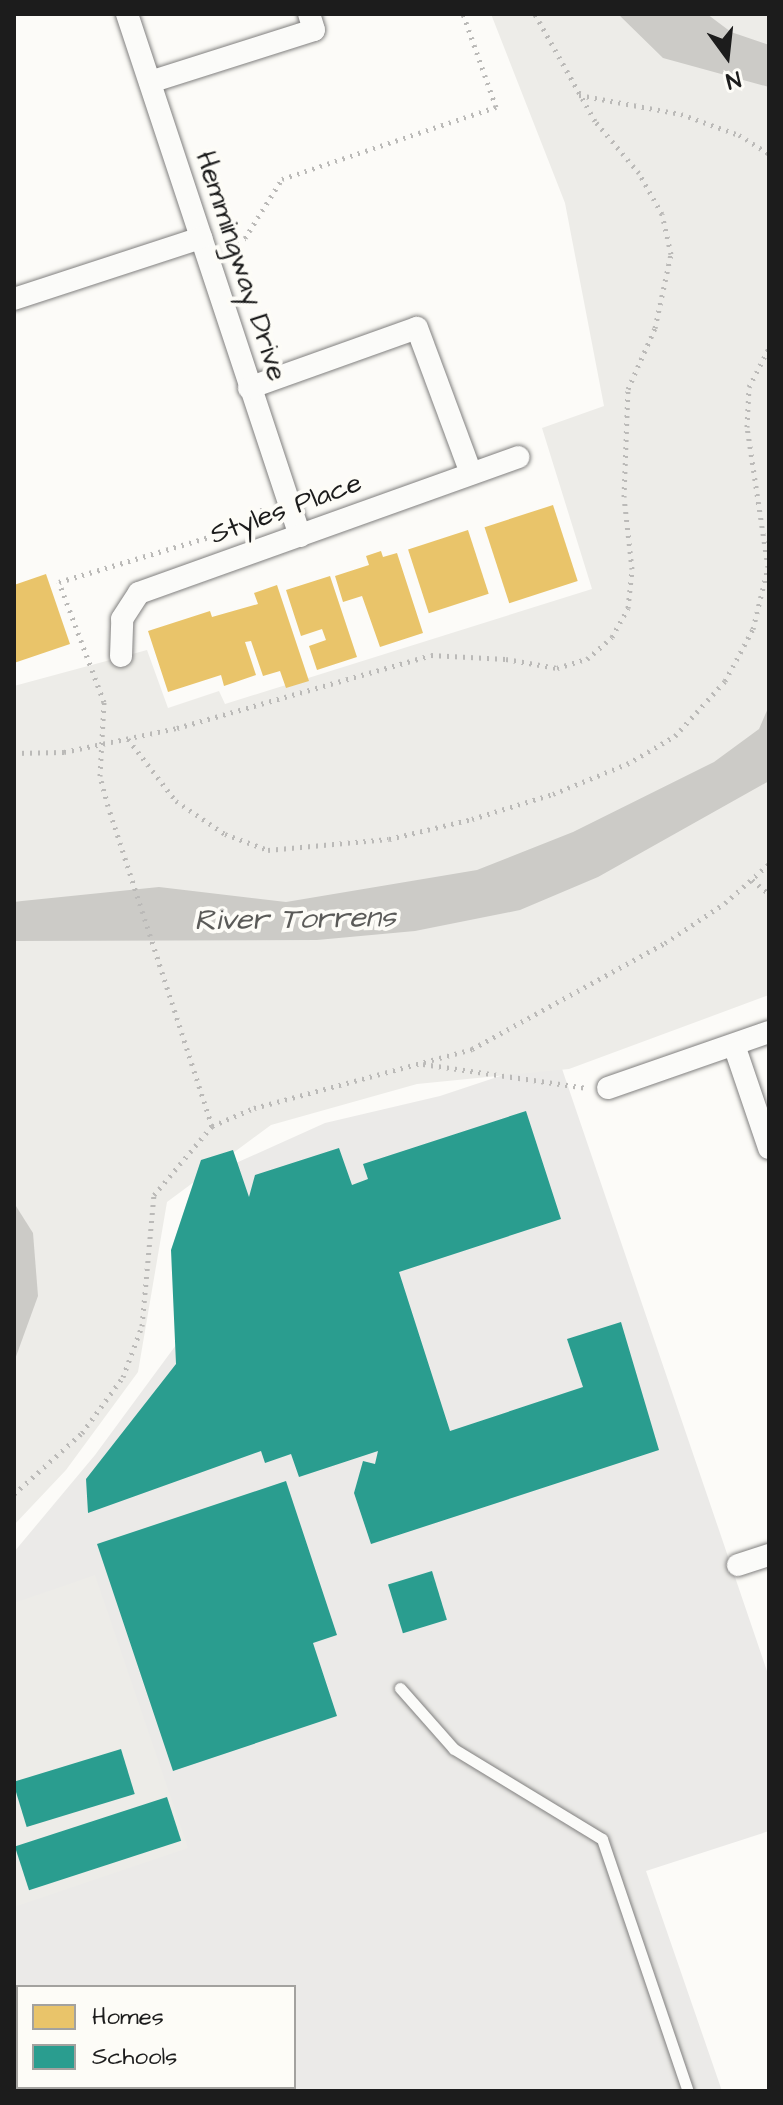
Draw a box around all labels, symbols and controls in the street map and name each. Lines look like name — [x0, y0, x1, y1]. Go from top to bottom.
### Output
north arrow — [687, 16, 767, 96]
text: N — [723, 63, 744, 96]
street label: Hemmingway Drive — [188, 147, 294, 385]
street label: Styles Place — [206, 466, 366, 552]
water label: River Torrens — [194, 899, 396, 939]
legend — [16, 1985, 296, 2089]
text: Homes — [92, 2000, 164, 2034]
text: Schools — [92, 2040, 177, 2074]

